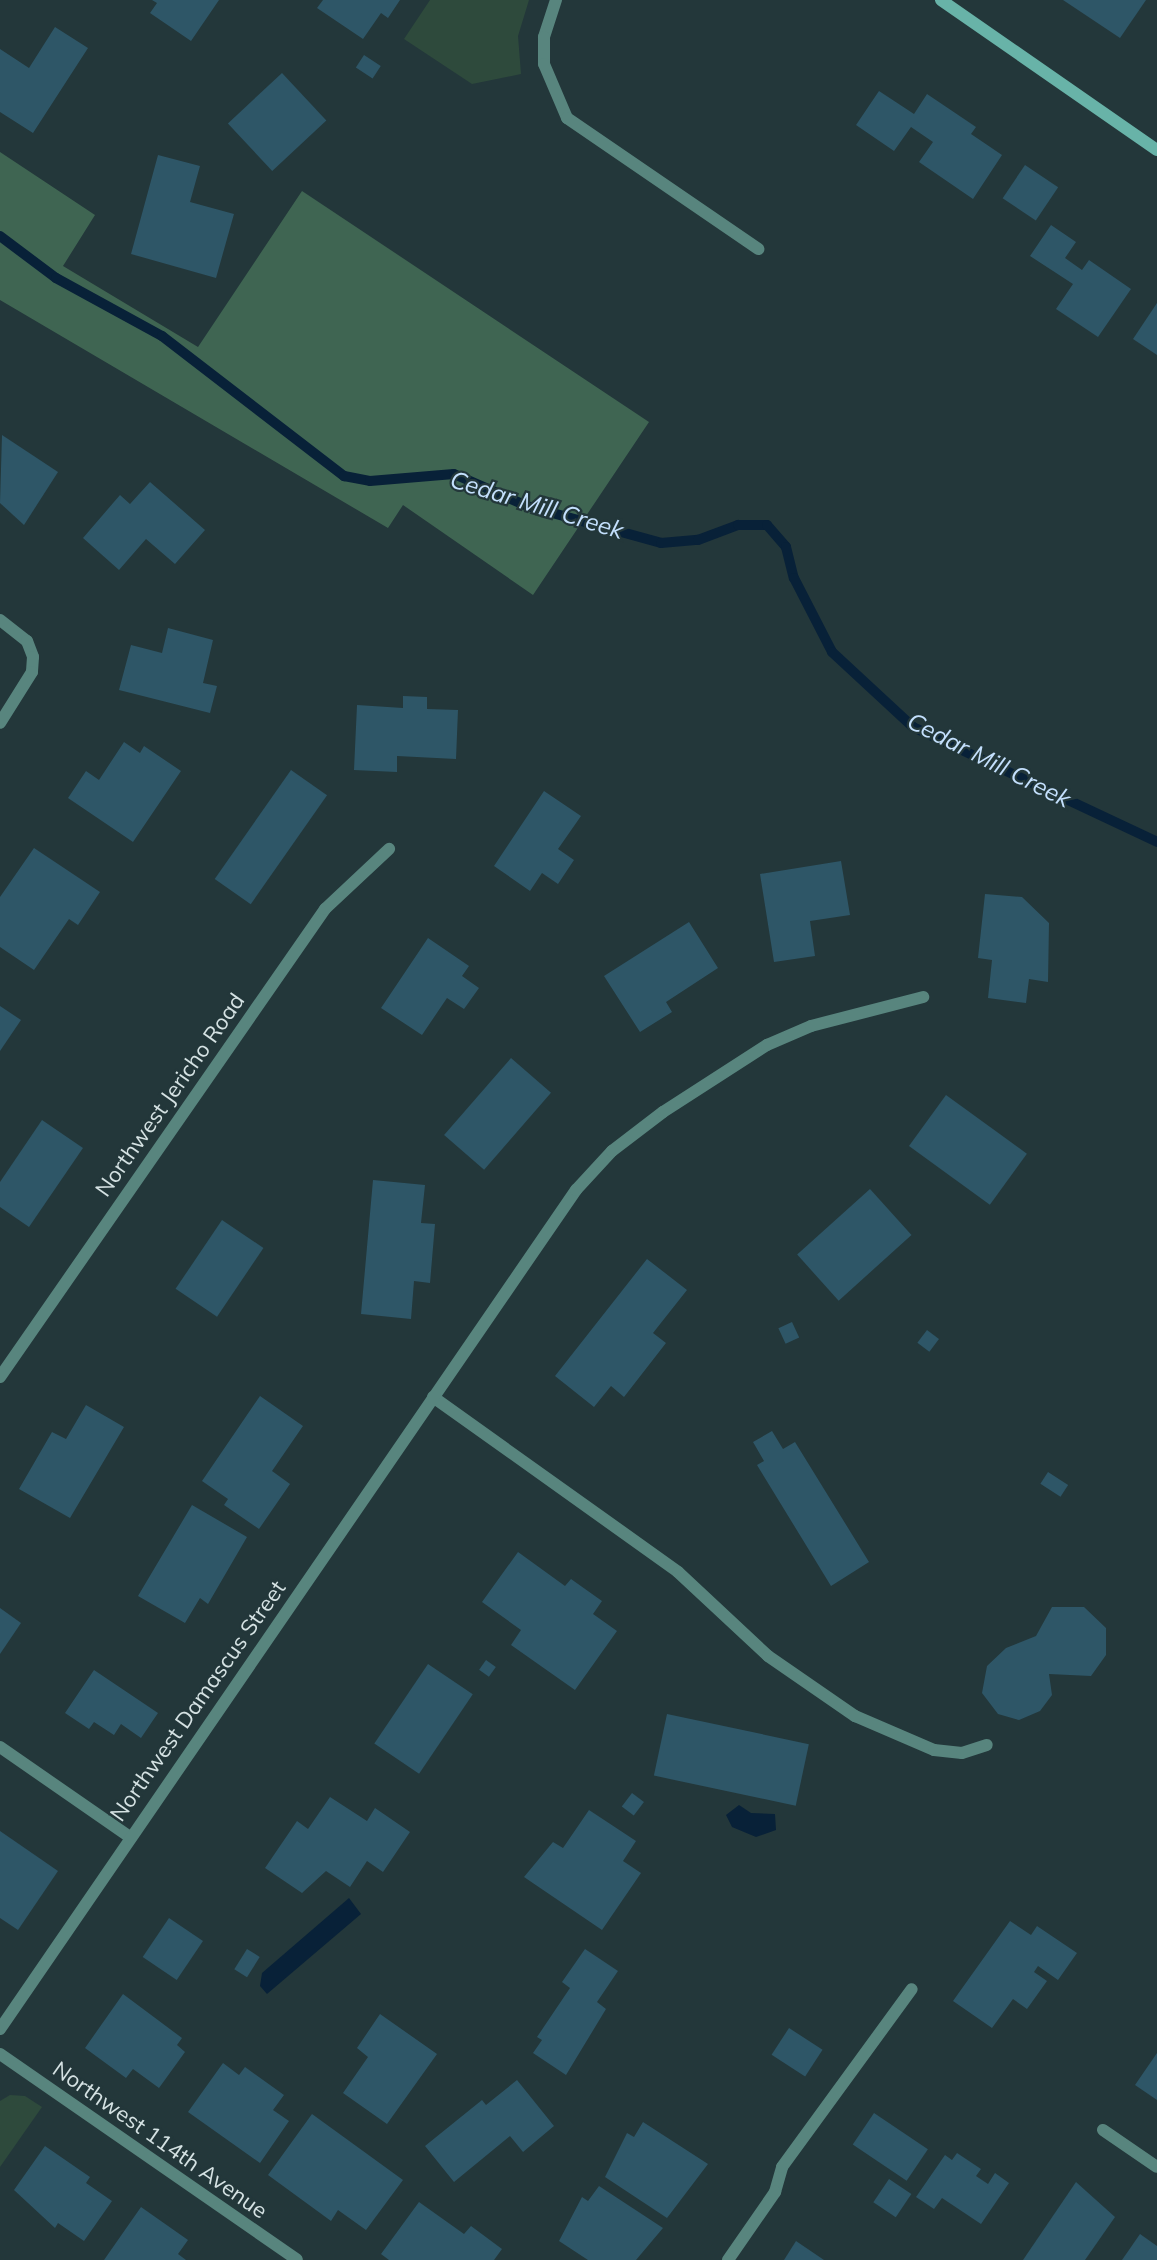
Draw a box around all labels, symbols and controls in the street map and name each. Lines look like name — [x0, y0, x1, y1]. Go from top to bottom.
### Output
water label: Cedar Mill Creek — [447, 465, 627, 545]
water label: Cedar Mill Creek — [902, 706, 1076, 814]
street label: Northwest Jericho Road — [90, 988, 250, 1202]
street label: Northwest Damascus Street — [105, 1576, 291, 1826]
street label: Northwest 114th Avenue — [48, 2056, 272, 2224]

